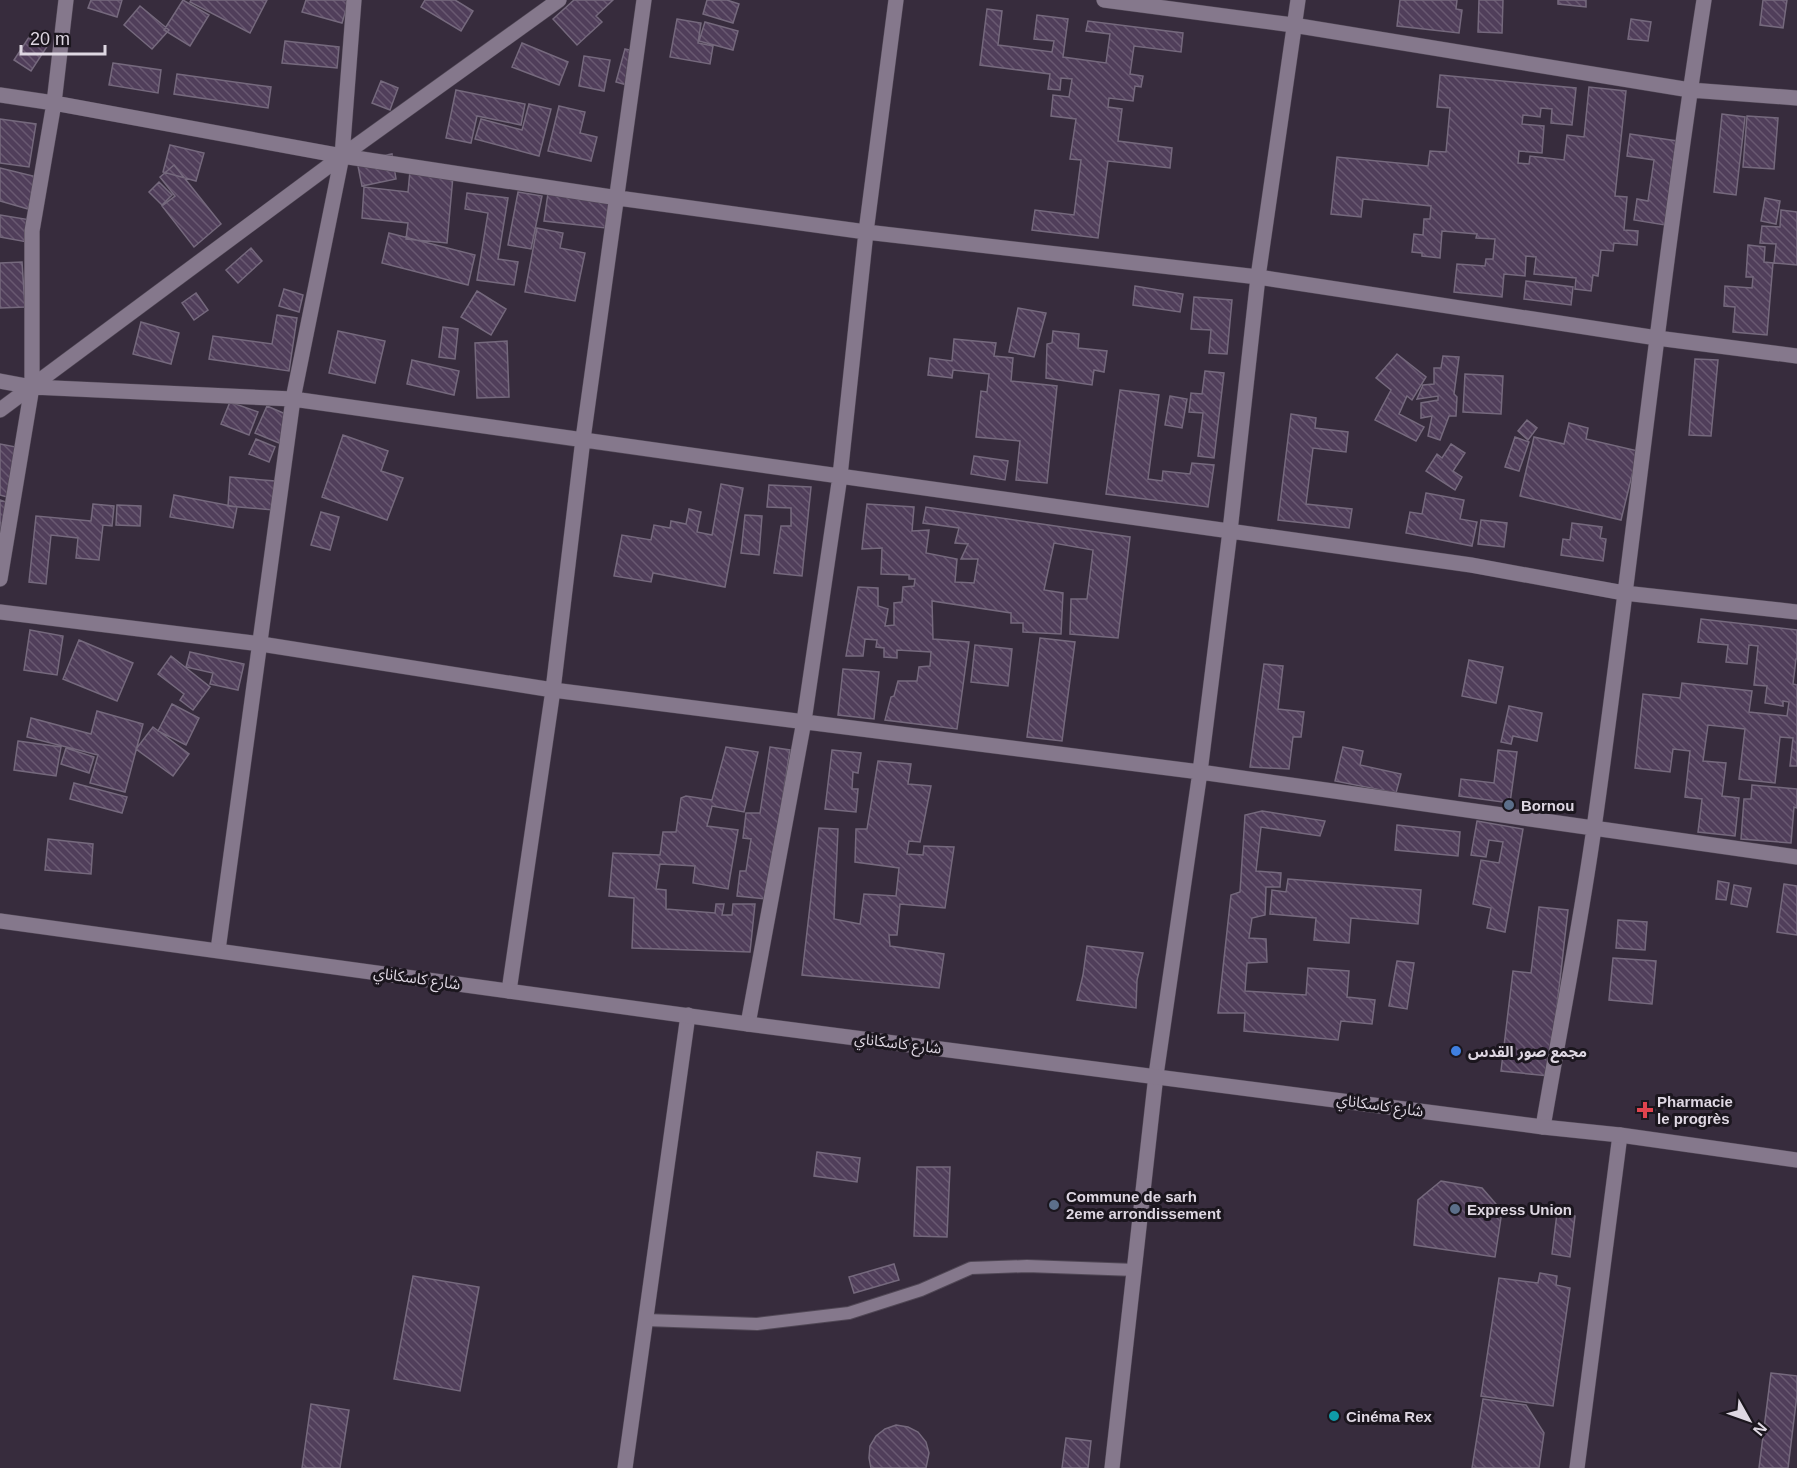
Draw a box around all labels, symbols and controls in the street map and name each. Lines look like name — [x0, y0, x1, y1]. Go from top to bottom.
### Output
scale bar — [21, 18, 105, 56]
text: 20 m — [30, 29, 70, 49]
place label: Bornou — [1521, 797, 1574, 814]
marker: Bornou — [1502, 798, 1516, 812]
street label: شارع كاسكاناي — [372, 963, 462, 996]
street label: شارع كاسكاناي — [853, 1029, 943, 1061]
place label: مجمع صور القدس — [1468, 1043, 1587, 1063]
marker: مجمع صور القدس — [1449, 1044, 1463, 1058]
street label: شارع كاسكاناي — [1335, 1090, 1425, 1123]
place label: Pharmacie le progrès — [1657, 1093, 1733, 1127]
marker: Pharmacie le progrès — [1638, 1103, 1652, 1117]
place label: Commune de sarh 2eme arrondissement — [1066, 1188, 1221, 1222]
marker: Commune de sarh 2eme arrondissement — [1047, 1198, 1061, 1212]
place label: Express Union — [1467, 1201, 1572, 1218]
marker: Express Union — [1448, 1202, 1462, 1216]
north arrow — [1719, 1390, 1779, 1450]
place label: Cinéma Rex — [1346, 1408, 1433, 1425]
marker: Cinéma Rex — [1327, 1409, 1341, 1423]
text: N — [1750, 1419, 1770, 1439]

